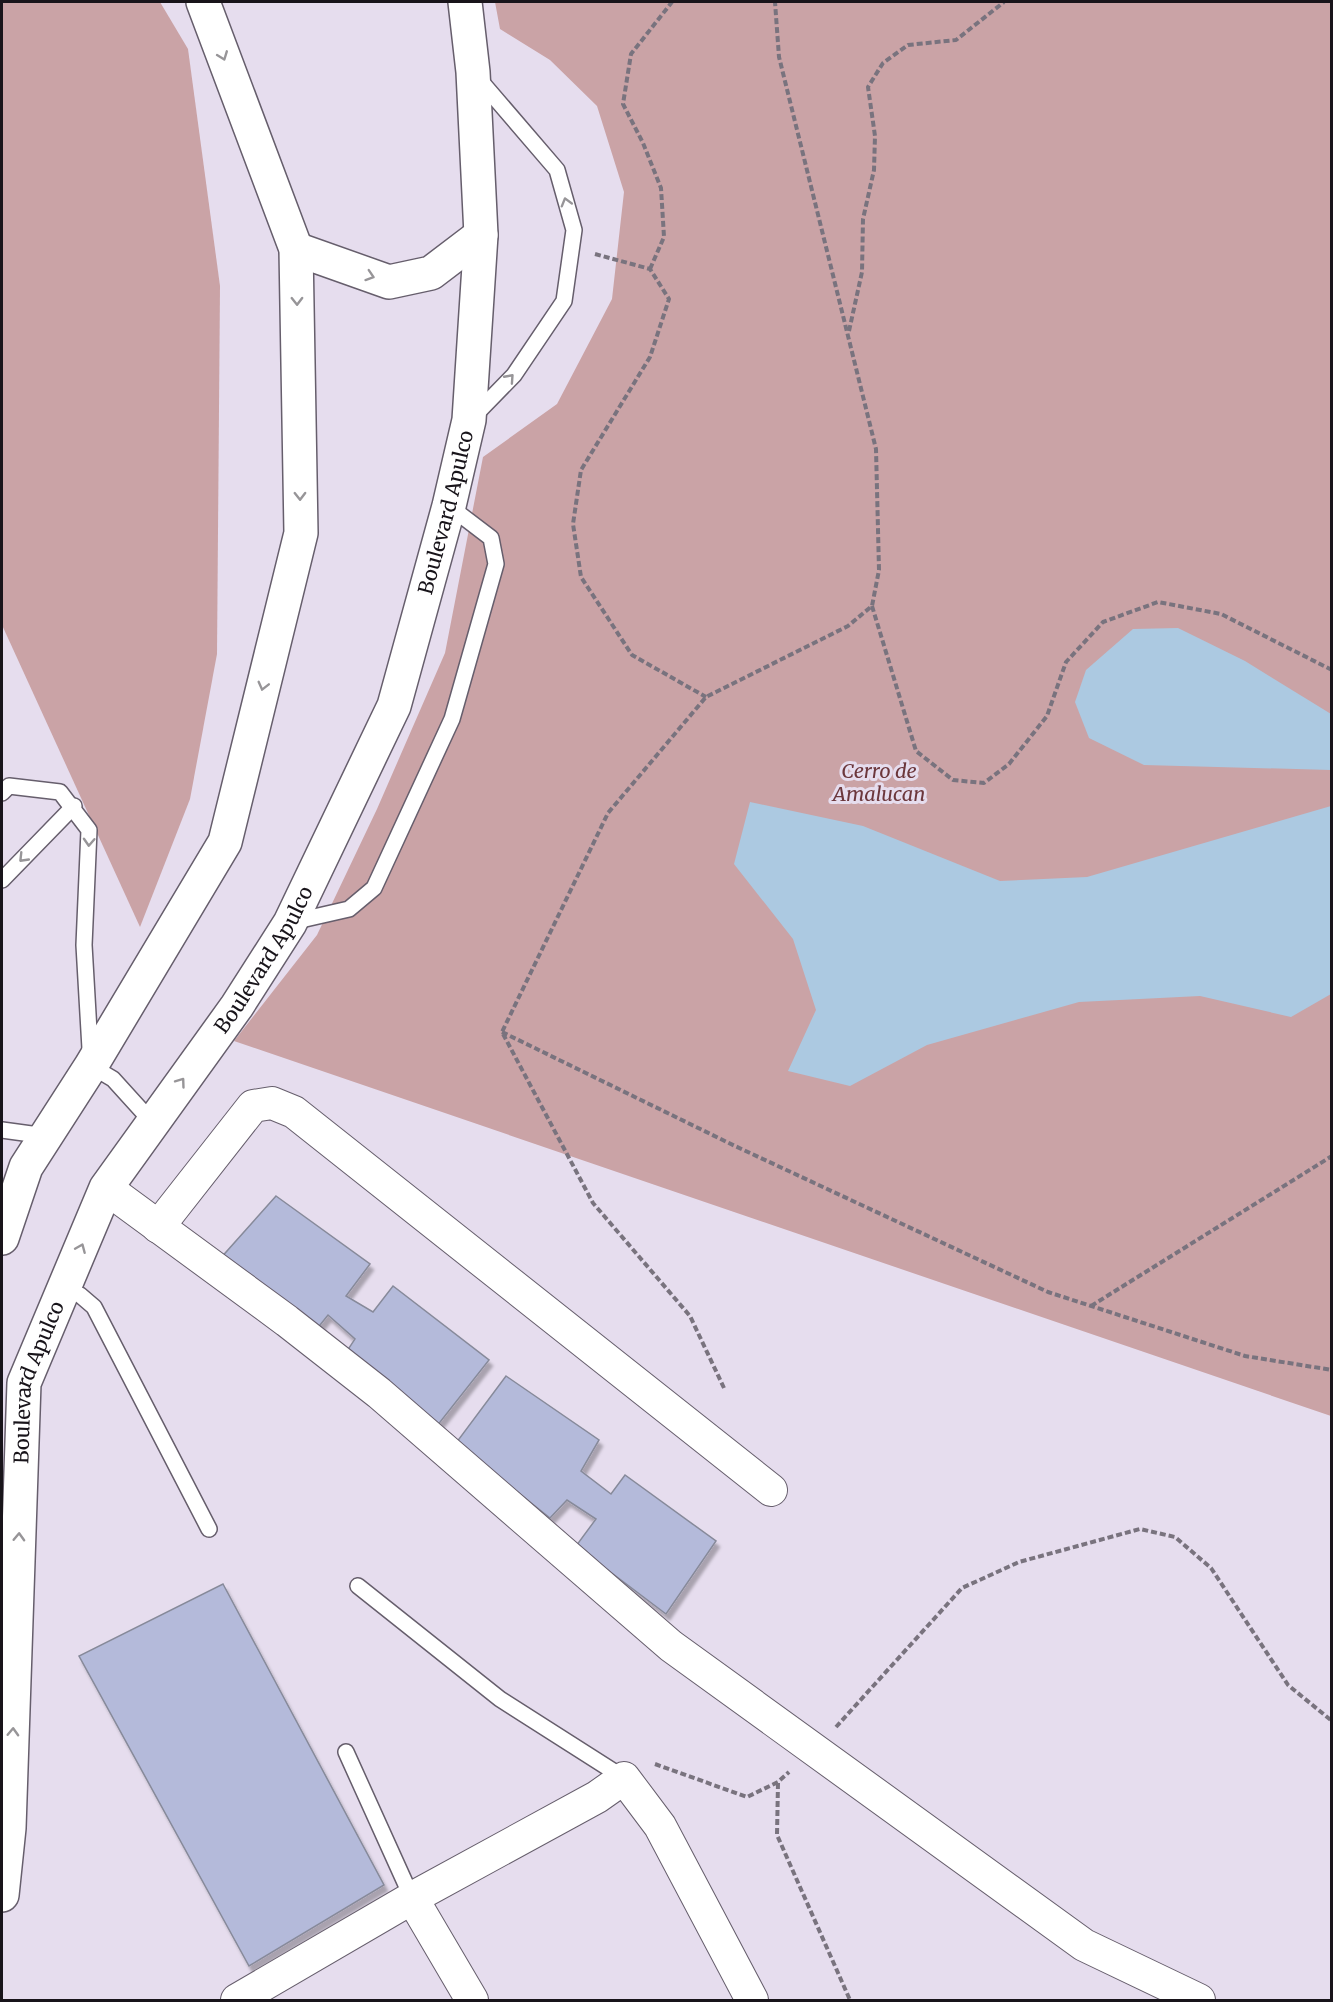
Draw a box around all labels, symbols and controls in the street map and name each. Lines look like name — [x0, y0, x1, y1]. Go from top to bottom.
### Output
one-way arrow — [216, 50, 229, 61]
one-way arrow — [561, 197, 573, 208]
one-way arrow — [364, 269, 375, 282]
one-way arrow — [291, 297, 303, 306]
one-way arrow — [503, 374, 514, 385]
street label: Boulevard Apulco — [412, 427, 478, 597]
one-way arrow — [294, 492, 306, 501]
one-way arrow — [257, 681, 270, 691]
park label: Cerro de Amalucan — [831, 758, 925, 806]
one-way arrow — [82, 838, 95, 847]
one-way arrow — [19, 852, 30, 862]
street label: Boulevard Apulco — [209, 882, 318, 1038]
one-way arrow — [174, 1078, 185, 1089]
one-way arrow — [74, 1244, 86, 1255]
street label: Boulevard Apulco — [8, 1297, 69, 1464]
one-way arrow — [13, 1532, 25, 1541]
one-way arrow — [6, 1727, 19, 1736]

